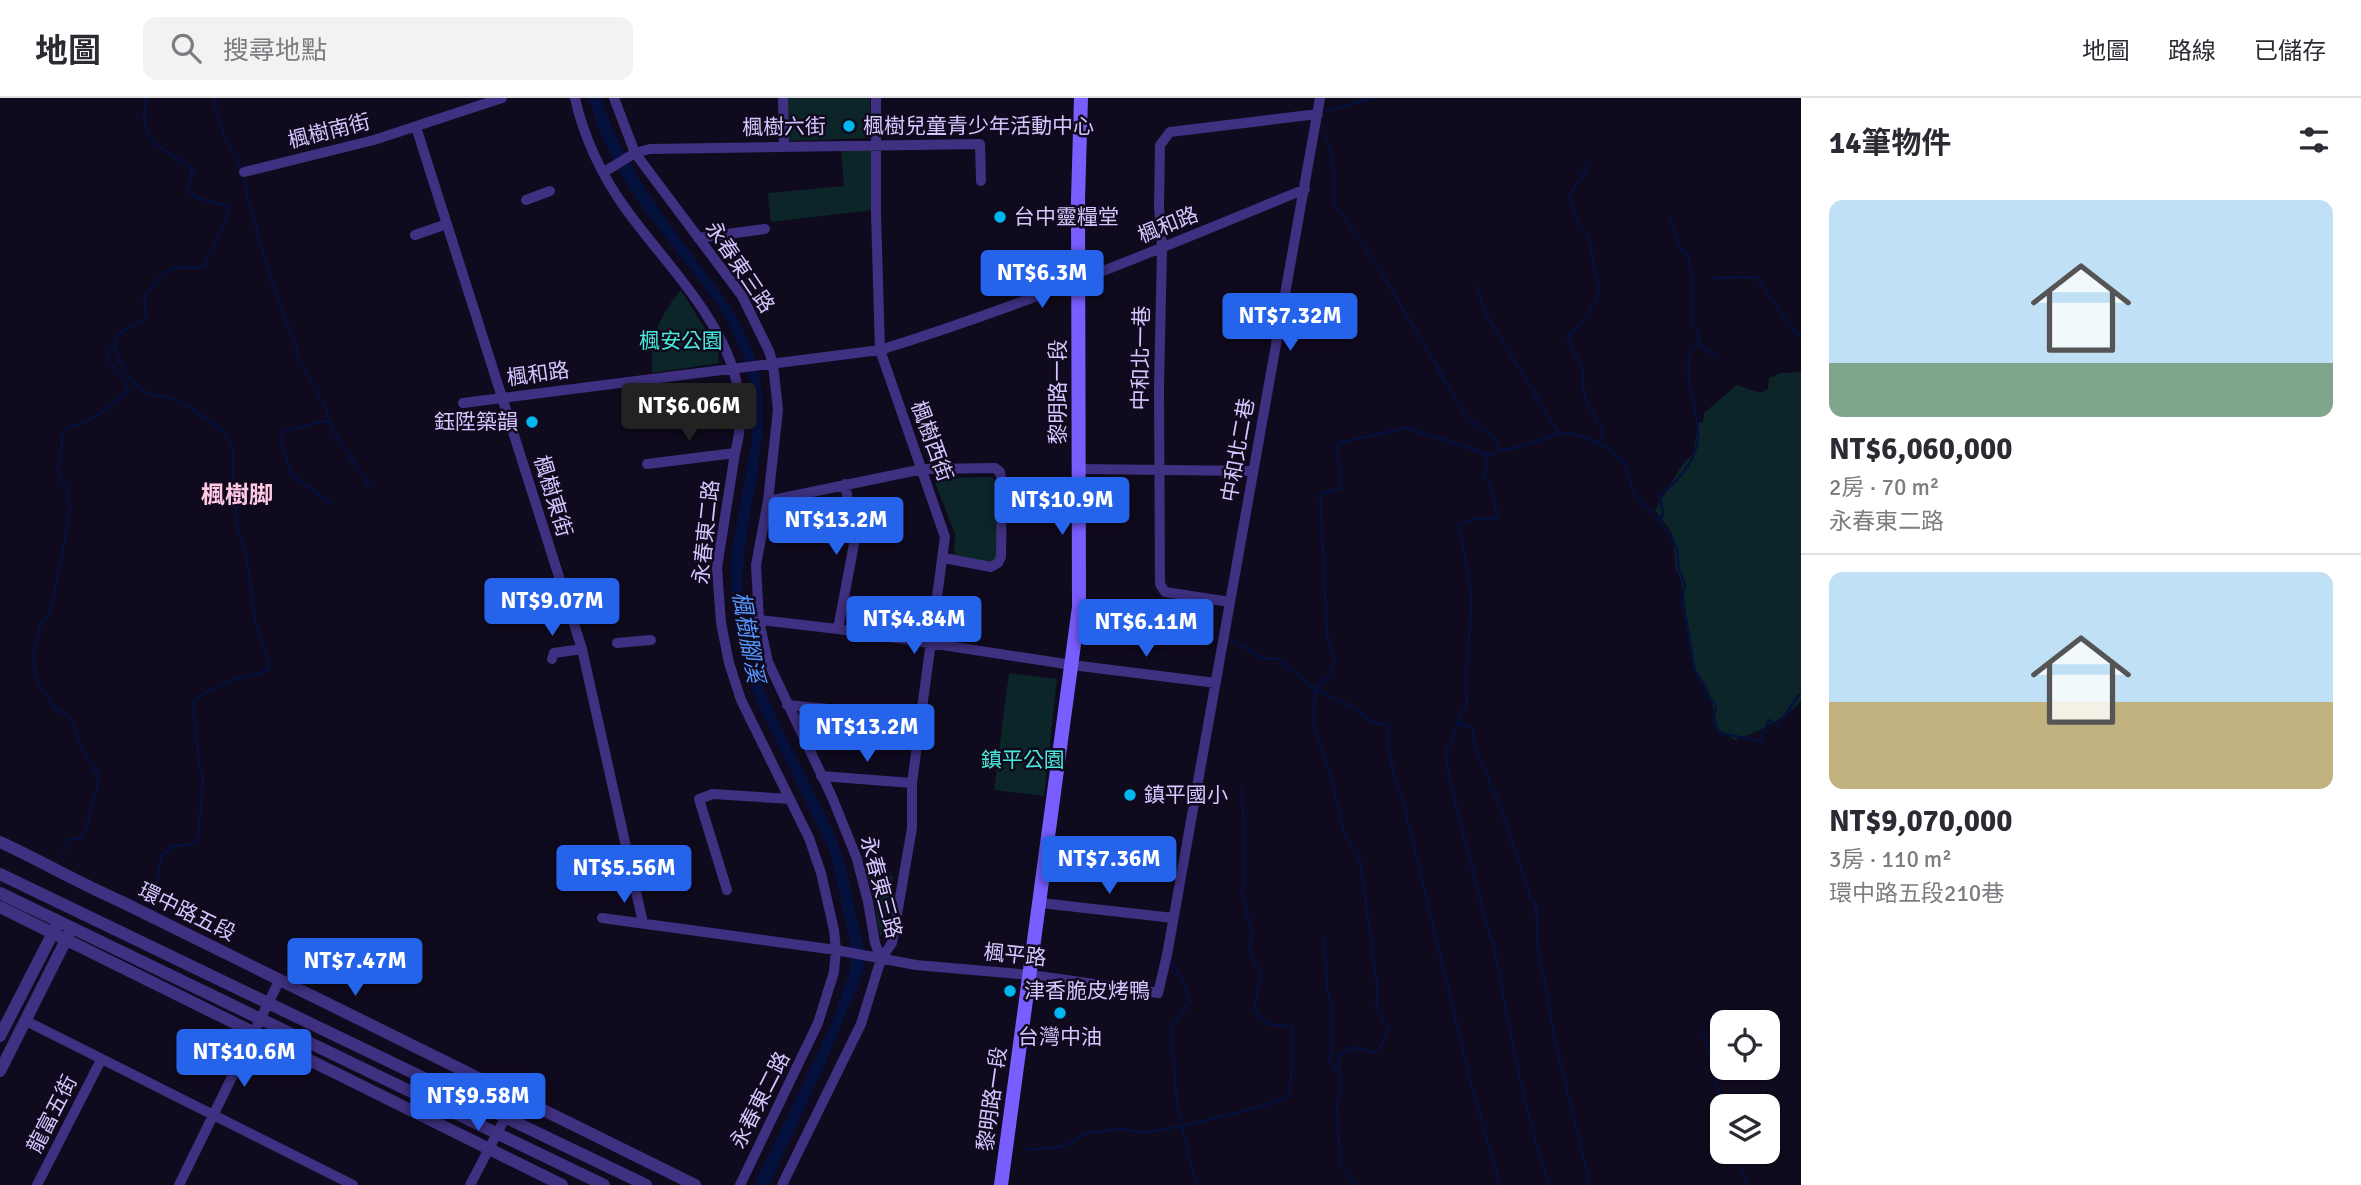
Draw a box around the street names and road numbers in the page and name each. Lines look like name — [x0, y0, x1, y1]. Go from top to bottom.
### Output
street label: 楓樹南街 — [285, 108, 373, 154]
street label: 楓樹六街 — [742, 113, 826, 141]
street label: 楓和路 — [1134, 201, 1202, 249]
street label: 永春東三路 — [700, 216, 780, 318]
street label: 中和北一巷 — [1127, 305, 1155, 411]
street label: 黎明路一段 — [1045, 340, 1071, 445]
street label: 楓和路 — [505, 357, 571, 391]
street label: 中和北二巷 — [1216, 396, 1260, 504]
street label: 楓樹西街 — [905, 397, 959, 485]
street label: 楓樹東街 — [528, 452, 578, 540]
street label: 永春東二路 — [688, 478, 724, 586]
street label: 永春東三路 — [855, 833, 907, 941]
street label: 環中路五段 — [134, 877, 240, 947]
street label: 楓平路 — [982, 939, 1048, 971]
street label: 黎明路一段 — [972, 1045, 1012, 1153]
street label: 永春東二路 — [725, 1047, 795, 1153]
street label: 龍富五街 — [21, 1071, 83, 1157]

